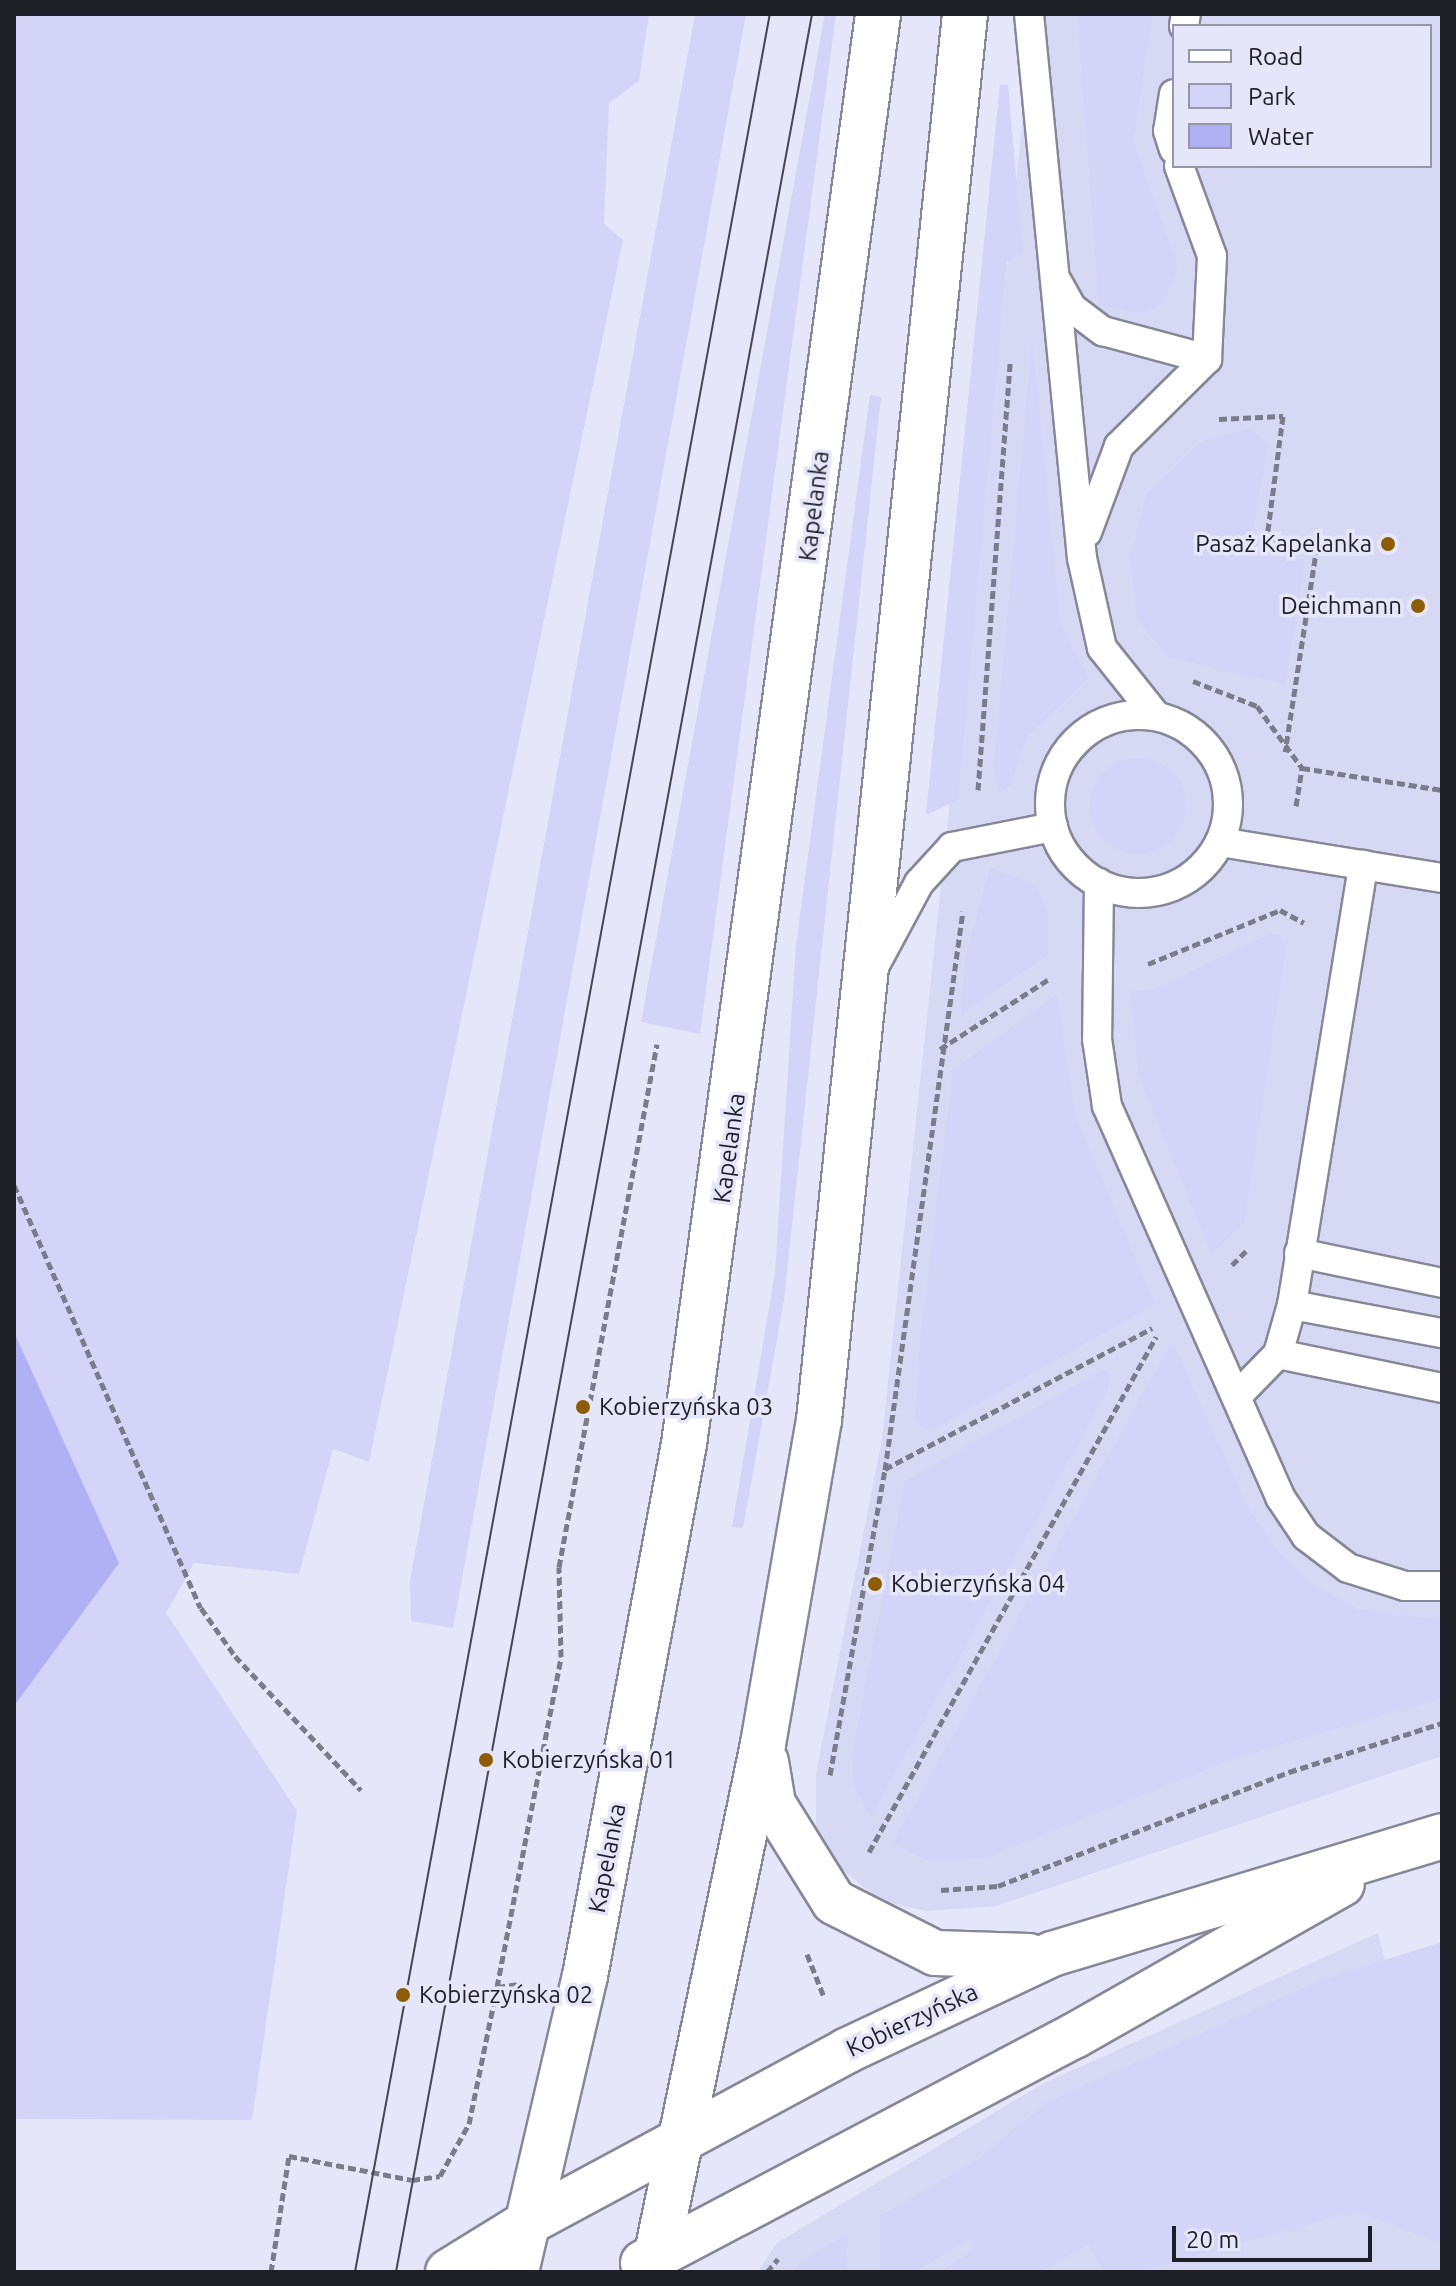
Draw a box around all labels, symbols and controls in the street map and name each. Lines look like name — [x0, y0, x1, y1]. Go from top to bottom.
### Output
legend — [1172, 24, 1432, 168]
text: Road — [1248, 43, 1303, 70]
text: Park — [1248, 83, 1296, 110]
text: Water — [1248, 123, 1314, 150]
street label: Kapelanka — [793, 449, 835, 563]
place label: Pasaż Kapelanka — [1195, 530, 1372, 558]
marker: Pasaż Kapelanka — [1379, 535, 1397, 553]
place label: Deichmann — [1281, 592, 1402, 620]
marker: Deichmann — [1409, 597, 1427, 615]
street label: Kapelanka — [707, 1091, 751, 1205]
place label: Kobierzyńska 03 — [599, 1393, 773, 1421]
marker: Kobierzyńska 03 — [574, 1398, 592, 1416]
place label: Kobierzyńska 04 — [891, 1570, 1065, 1598]
marker: Kobierzyńska 04 — [866, 1575, 884, 1593]
place label: Kobierzyńska 01 — [502, 1746, 676, 1774]
marker: Kobierzyńska 01 — [477, 1751, 495, 1769]
street label: Kapelanka — [582, 1801, 632, 1915]
street label: Kobierzyńska — [842, 1977, 982, 2063]
place label: Kobierzyńska 02 — [419, 1981, 593, 2009]
marker: Kobierzyńska 02 — [394, 1986, 412, 2004]
scale bar — [1176, 2210, 1376, 2260]
text: 20 m — [1186, 2226, 1239, 2253]

